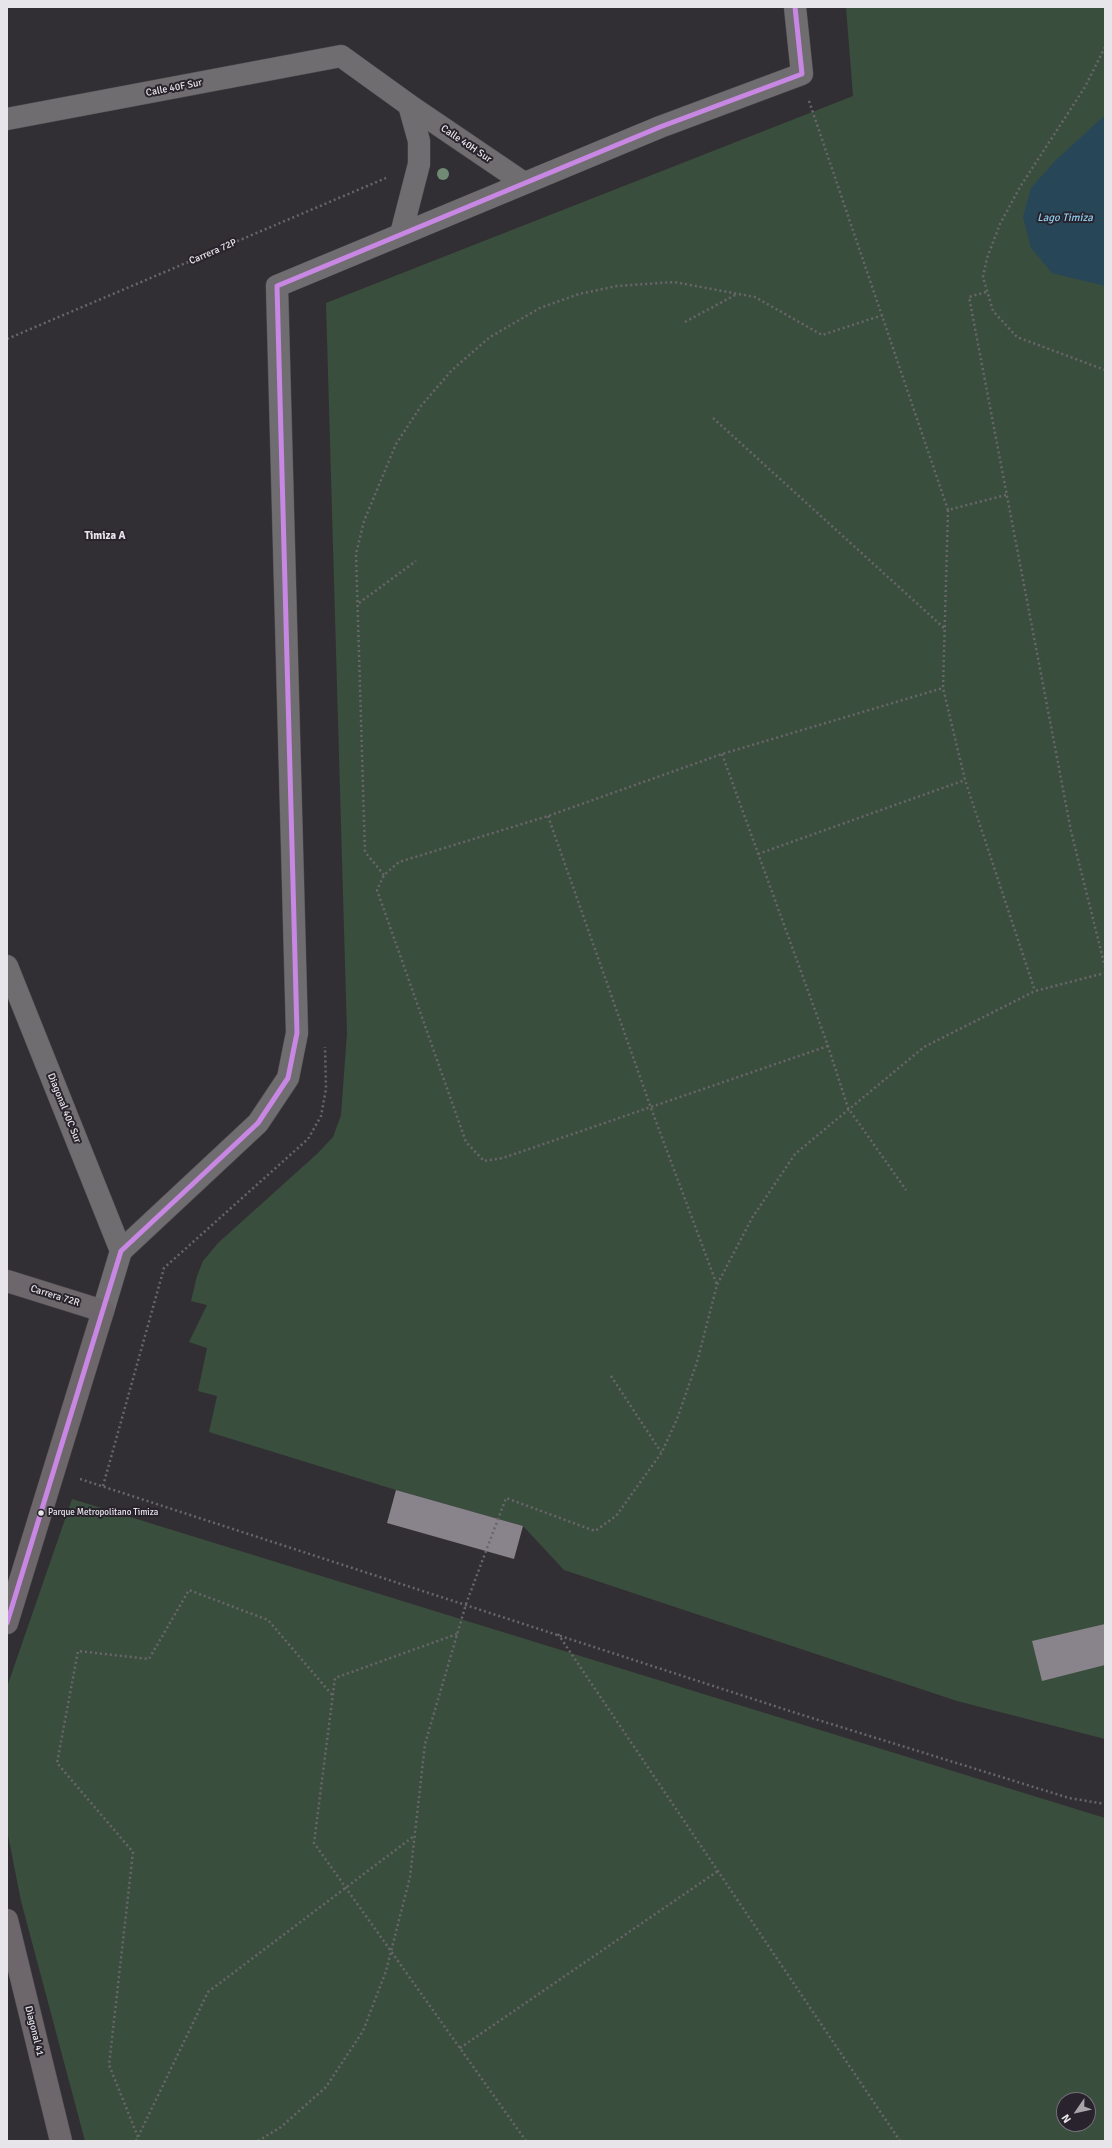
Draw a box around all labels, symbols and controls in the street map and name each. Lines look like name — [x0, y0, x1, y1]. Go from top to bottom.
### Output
street label: Calle 40F Sur — [145, 77, 203, 99]
street label: Calle 40H Sur — [438, 123, 494, 165]
water label: Lago Timiza — [1037, 211, 1093, 225]
street label: Carrera 72P — [187, 237, 239, 267]
district label: Timiza A — [84, 529, 126, 543]
street label: Diagonal 40C Sur — [45, 1071, 83, 1145]
street label: Carrera 72R — [29, 1283, 81, 1309]
marker: Parque Metropolitano Timiza — [36, 1508, 46, 1518]
place label: Parque Metropolitano Timiza — [48, 1508, 158, 1518]
street label: Diagonal 41 — [22, 2005, 46, 2057]
north arrow — [1056, 2092, 1096, 2132]
text: N — [1059, 2112, 1074, 2125]

